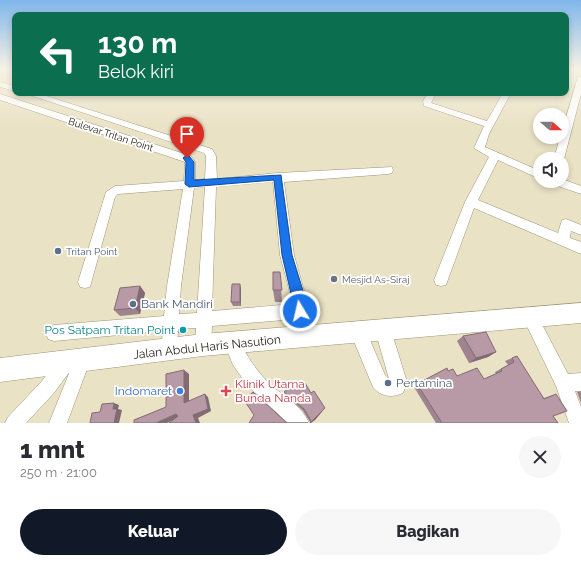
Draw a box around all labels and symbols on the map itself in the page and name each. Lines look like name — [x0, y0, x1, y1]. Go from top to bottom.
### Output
north arrow — [533, 108, 569, 144]
street label: Bulevar Tritan Point — [67, 116, 155, 154]
pin — [170, 117, 204, 158]
marker: Tritan Point — [53, 246, 63, 256]
place label: Tritan Point — [66, 246, 118, 257]
marker: Mesjid As-Siraj — [329, 274, 339, 284]
place label: Mesjid As-Siraj — [342, 274, 409, 285]
position arrow — [279, 290, 321, 332]
place label: Bank Mandiri — [141, 297, 213, 311]
marker: Bank Mandiri — [128, 299, 138, 309]
place label: Pos Satpam Tritan Point — [44, 323, 175, 337]
marker: Pos Satpam Tritan Point — [178, 325, 188, 335]
street label: Jalan Abdul Haris Nasution — [133, 332, 281, 362]
place label: Pertamina — [396, 376, 452, 390]
place label: Klinik Utama Bunda Nanda — [235, 377, 311, 405]
marker: Pertamina — [383, 378, 393, 388]
place label: Indomaret — [115, 384, 172, 398]
marker: Klinik Utama Bunda Nanda — [220, 385, 232, 397]
marker: Indomaret — [175, 386, 185, 396]

